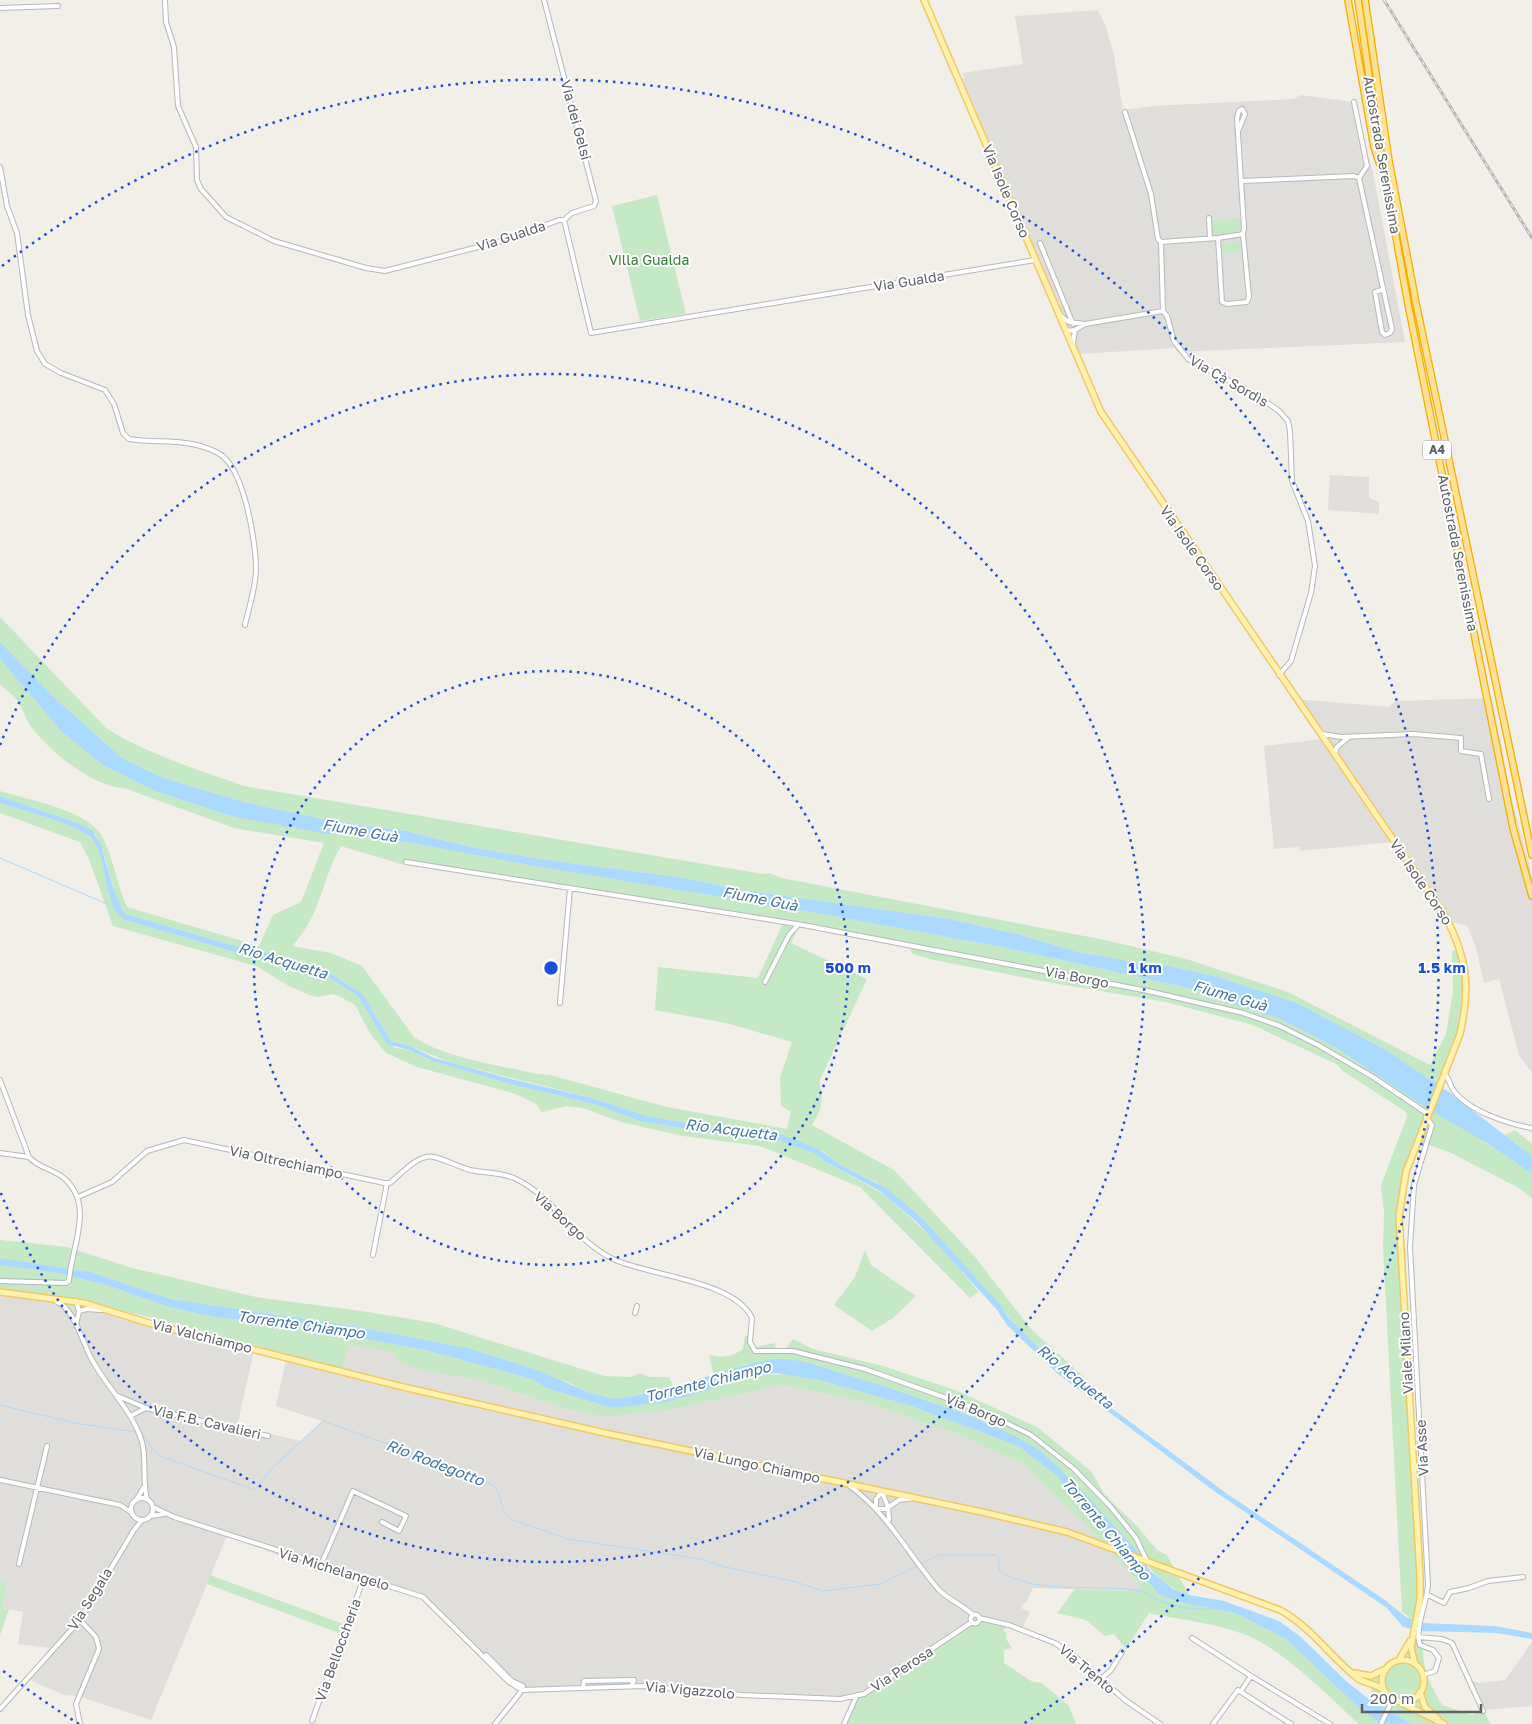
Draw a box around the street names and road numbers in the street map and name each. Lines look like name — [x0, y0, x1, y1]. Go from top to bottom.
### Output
street label: Autostrada Serenissima — [1360, 75, 1405, 235]
street label: Via dei Gelsi — [558, 78, 595, 162]
street label: Via Isole Corso — [979, 141, 1034, 240]
street label: Via Gualda — [474, 216, 548, 255]
street label: Via Gualda — [872, 267, 946, 295]
street label: Via Cà Sordìs — [1187, 351, 1272, 410]
road number: A4 — [1423, 440, 1451, 460]
street label: Autostrada Serenissima — [1435, 473, 1482, 633]
street label: Via Isole Corso — [1157, 502, 1228, 594]
street label: Via Isole Corso — [1386, 836, 1456, 928]
street label: Via Borgo — [1044, 962, 1110, 991]
street label: Via Oltrechiampo — [228, 1141, 344, 1182]
street label: Via Borgo — [531, 1188, 590, 1244]
street label: Viale Milano — [1395, 1312, 1416, 1395]
street label: Via Valchiampo — [150, 1315, 254, 1356]
street label: Via Borgo — [943, 1389, 1009, 1430]
street label: Via F.B. Cavalieri — [151, 1401, 263, 1442]
street label: Via Asse — [1412, 1419, 1431, 1477]
street label: Via Lungo Chiampo — [692, 1443, 822, 1486]
street label: Via Michelangelo — [277, 1544, 392, 1593]
street label: Via Segala — [64, 1564, 115, 1633]
street label: Via Belloccheria — [311, 1596, 364, 1704]
street label: Via Trento — [1056, 1640, 1119, 1697]
street label: Via Perosa — [867, 1642, 936, 1695]
street label: Via Vigazzolo — [645, 1677, 735, 1702]

